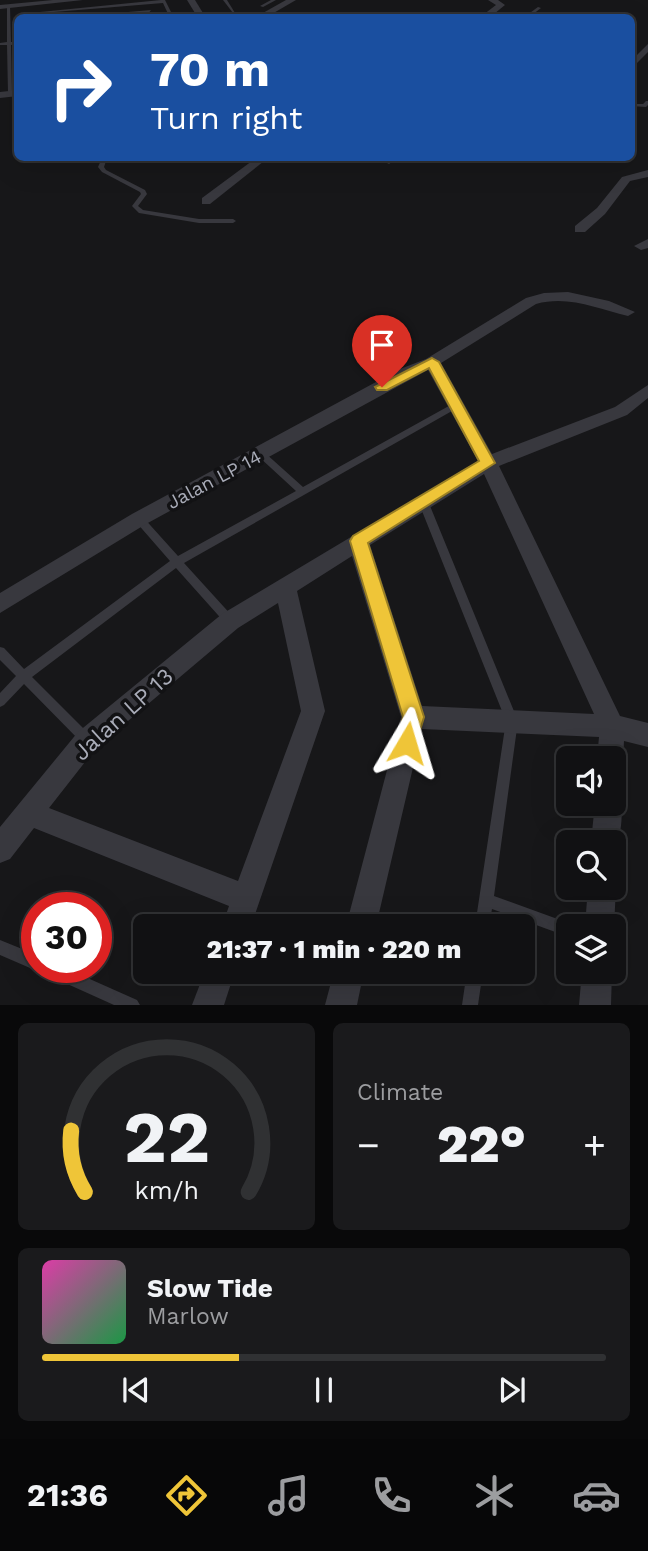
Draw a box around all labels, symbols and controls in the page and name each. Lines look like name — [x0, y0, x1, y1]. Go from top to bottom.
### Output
text: 70 m — [150, 40, 270, 98]
icon: right — [35, 42, 126, 133]
text: Turn right — [150, 99, 302, 137]
pin — [352, 315, 412, 387]
icon: arrive — [363, 326, 401, 364]
street label: Jalan LP 14 — [163, 445, 265, 514]
street label: Jalan LP 13 — [68, 663, 179, 766]
position arrow — [370, 706, 444, 780]
map controls — [556, 746, 626, 984]
button: sound — [556, 746, 626, 816]
button: search — [556, 830, 626, 900]
speed limit sign: 30 — [21, 892, 112, 983]
button: layers — [556, 914, 626, 984]
text: 21:37 · 1 min · 220 m — [207, 934, 461, 964]
text: Climate — [357, 1079, 443, 1106]
text: 22 — [123, 1095, 210, 1181]
text: 22° — [437, 1114, 526, 1175]
text: − — [357, 1123, 380, 1167]
text: + — [583, 1123, 606, 1167]
text: km/h — [134, 1176, 199, 1205]
text: Slow Tide — [147, 1273, 273, 1303]
text: Marlow — [147, 1303, 229, 1330]
icon: previous — [117, 1371, 155, 1409]
icon: pause — [305, 1371, 343, 1409]
icon: next — [493, 1371, 531, 1409]
icon: directions — [162, 1471, 211, 1520]
icon: music — [264, 1471, 313, 1520]
icon: phone — [367, 1471, 416, 1520]
icon: climate — [470, 1471, 519, 1520]
icon: car — [572, 1471, 621, 1520]
text: 21:36 — [27, 1476, 108, 1514]

